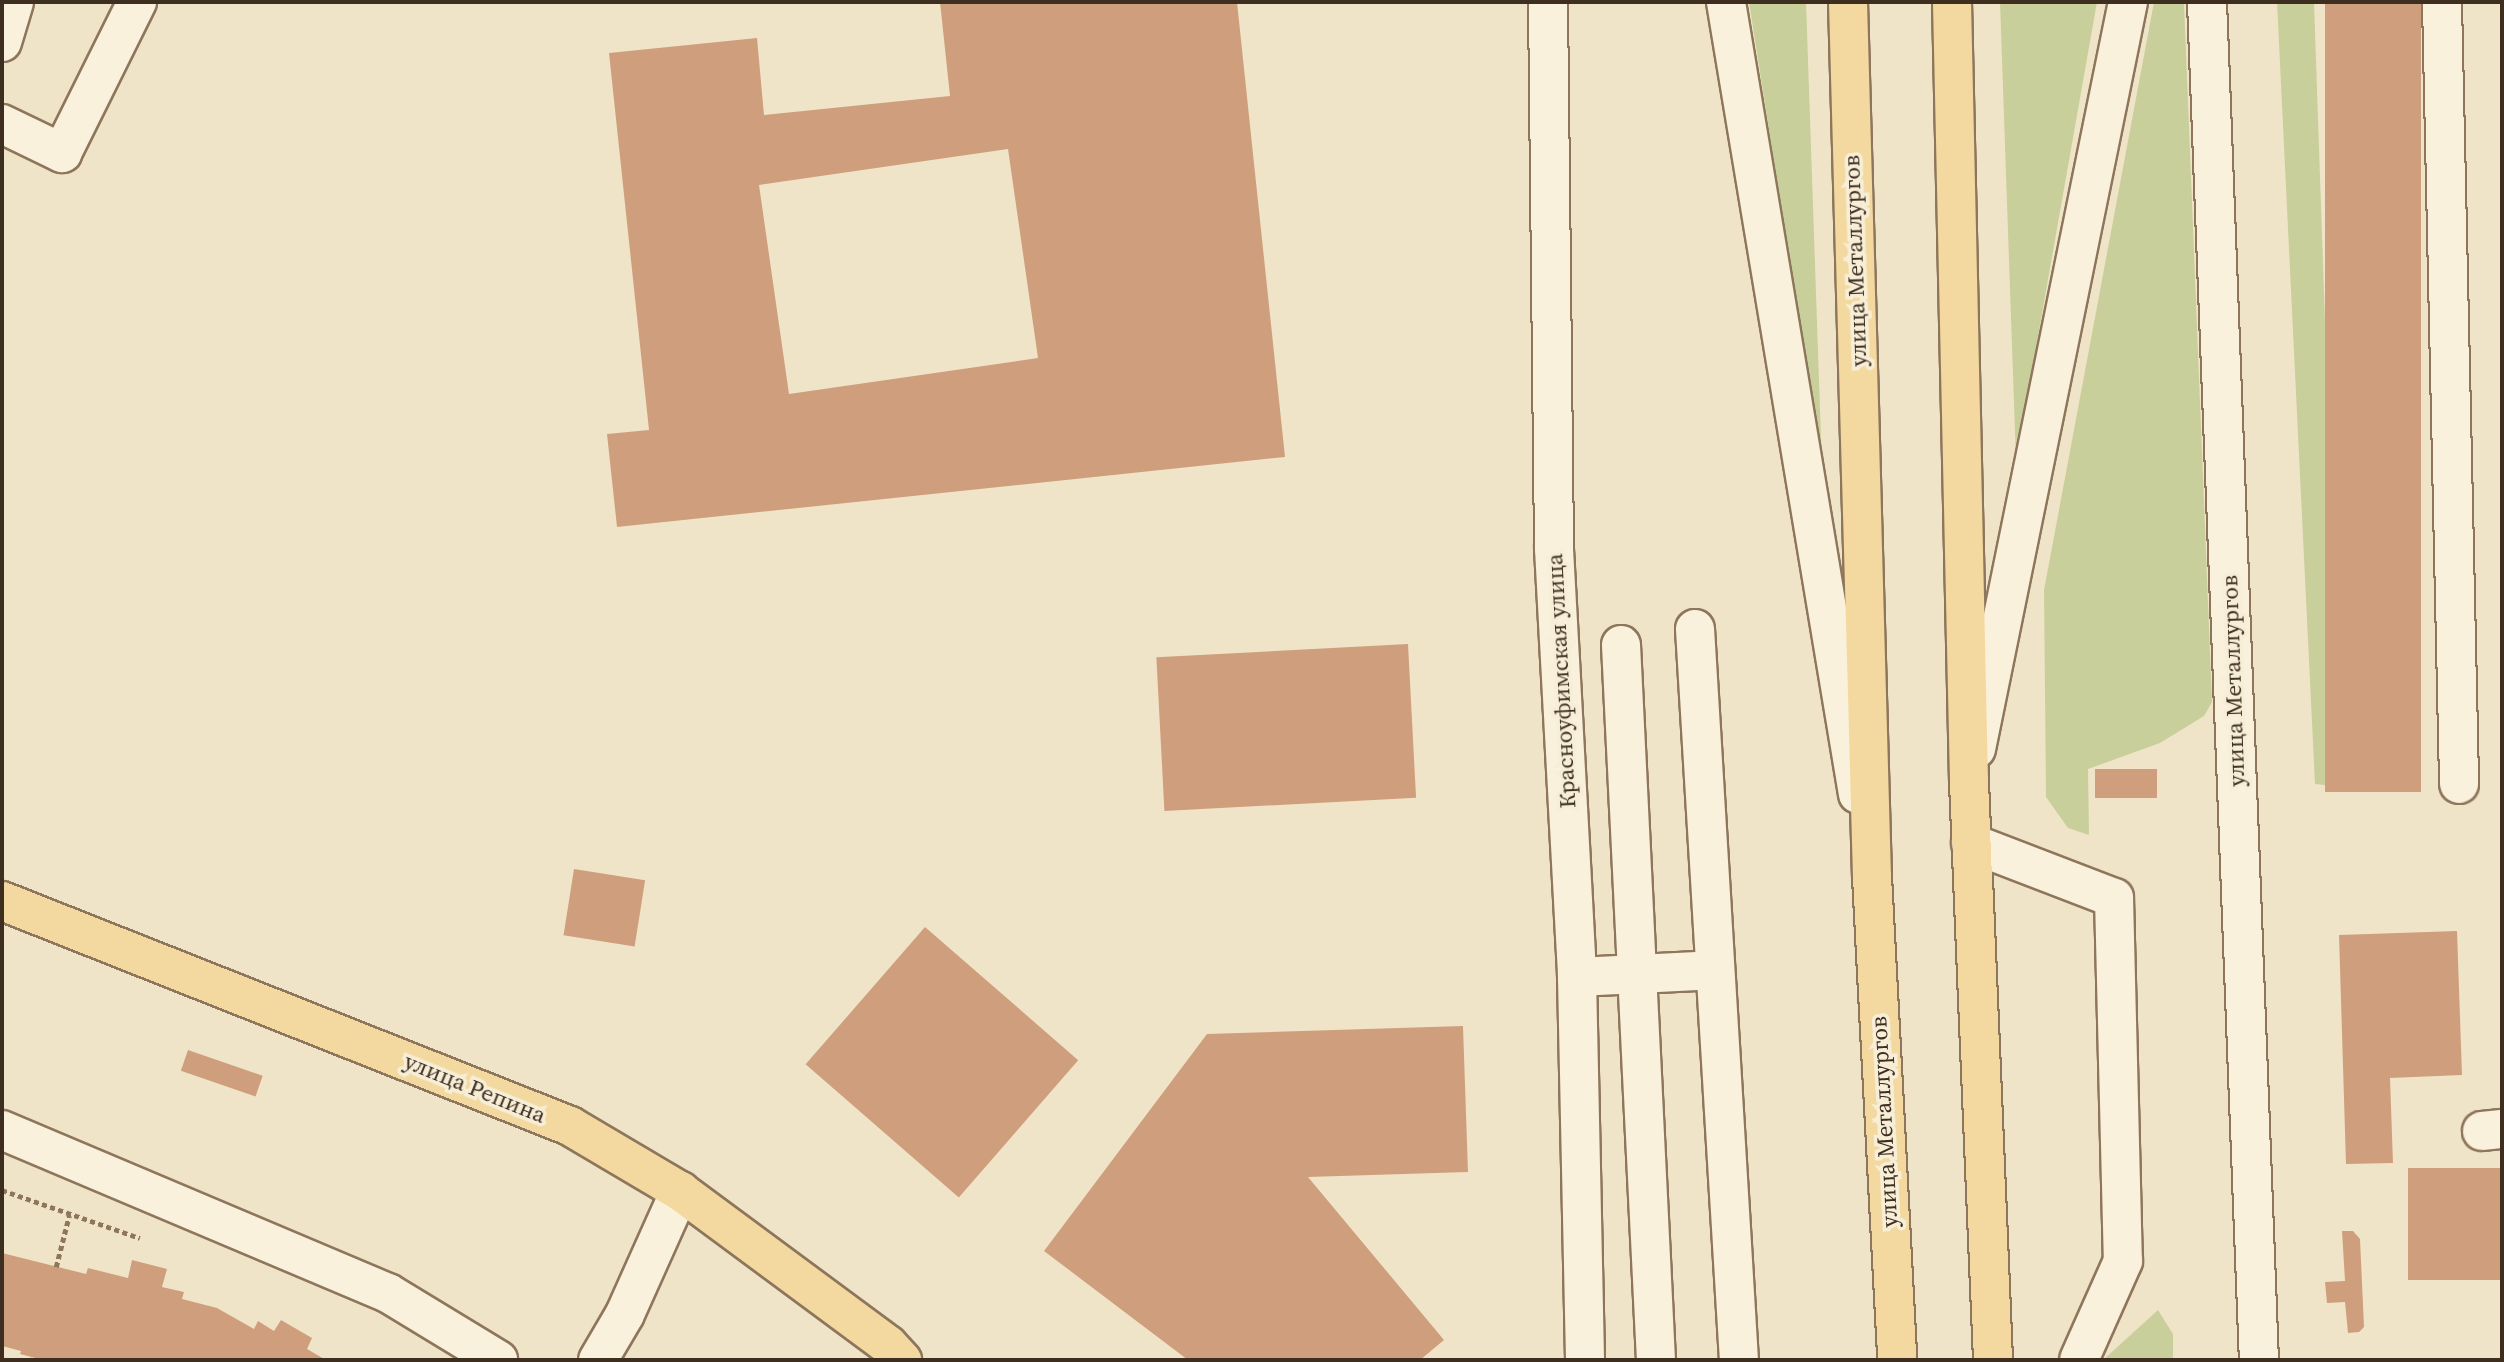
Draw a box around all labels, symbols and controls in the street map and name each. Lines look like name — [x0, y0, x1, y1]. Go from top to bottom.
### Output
street label: улица Металлургов — [1838, 155, 1872, 367]
street label: Красноуфимская улица — [1541, 553, 1581, 809]
street label: улица Металлургов — [2216, 575, 2250, 787]
street label: улица Металлургов — [1865, 1016, 1903, 1228]
street label: улица Репина — [400, 1047, 550, 1129]

